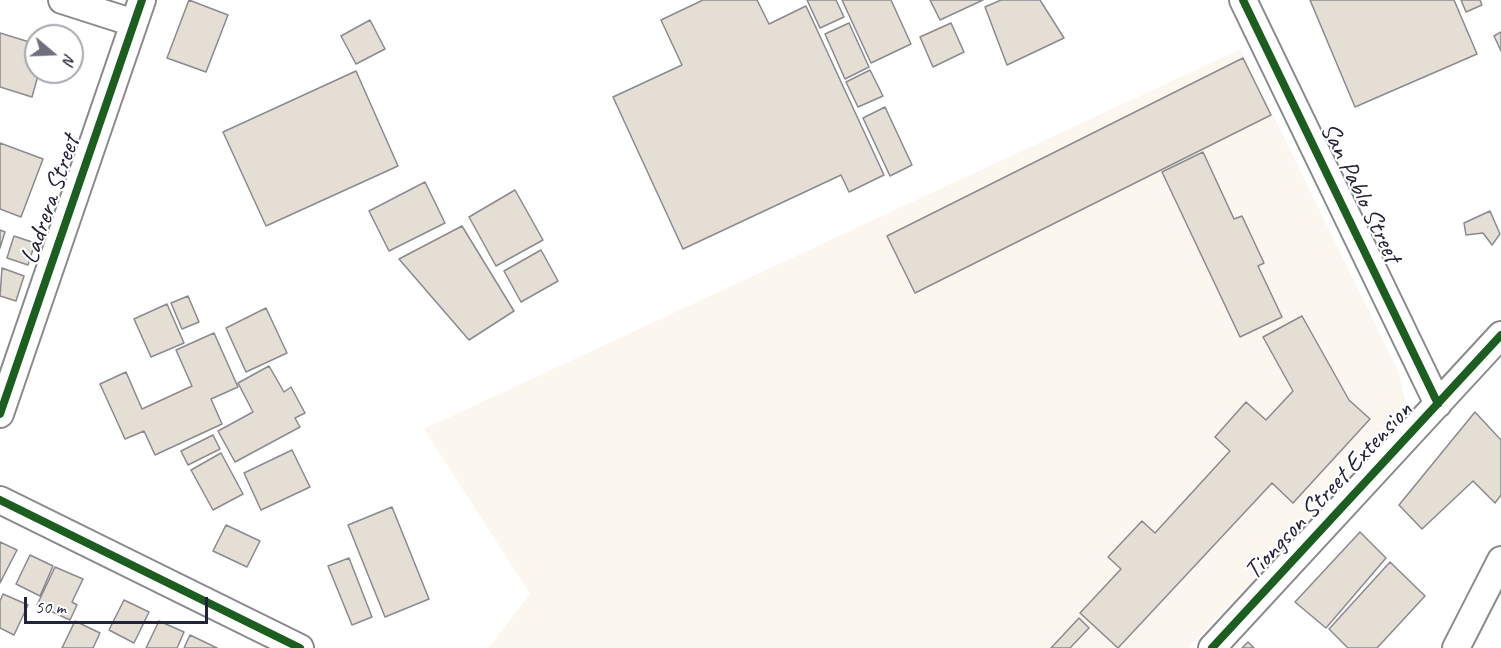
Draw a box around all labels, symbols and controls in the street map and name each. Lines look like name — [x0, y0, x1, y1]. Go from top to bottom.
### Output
north arrow — [24, 24, 84, 84]
text: N — [58, 51, 80, 67]
street label: San Pablo Street — [1313, 118, 1407, 268]
street label: Ladrera Street — [15, 132, 87, 268]
street label: Tiongson Street Extension — [1238, 395, 1420, 587]
scale bar — [27, 585, 212, 623]
text: 50 m — [35, 596, 66, 618]

